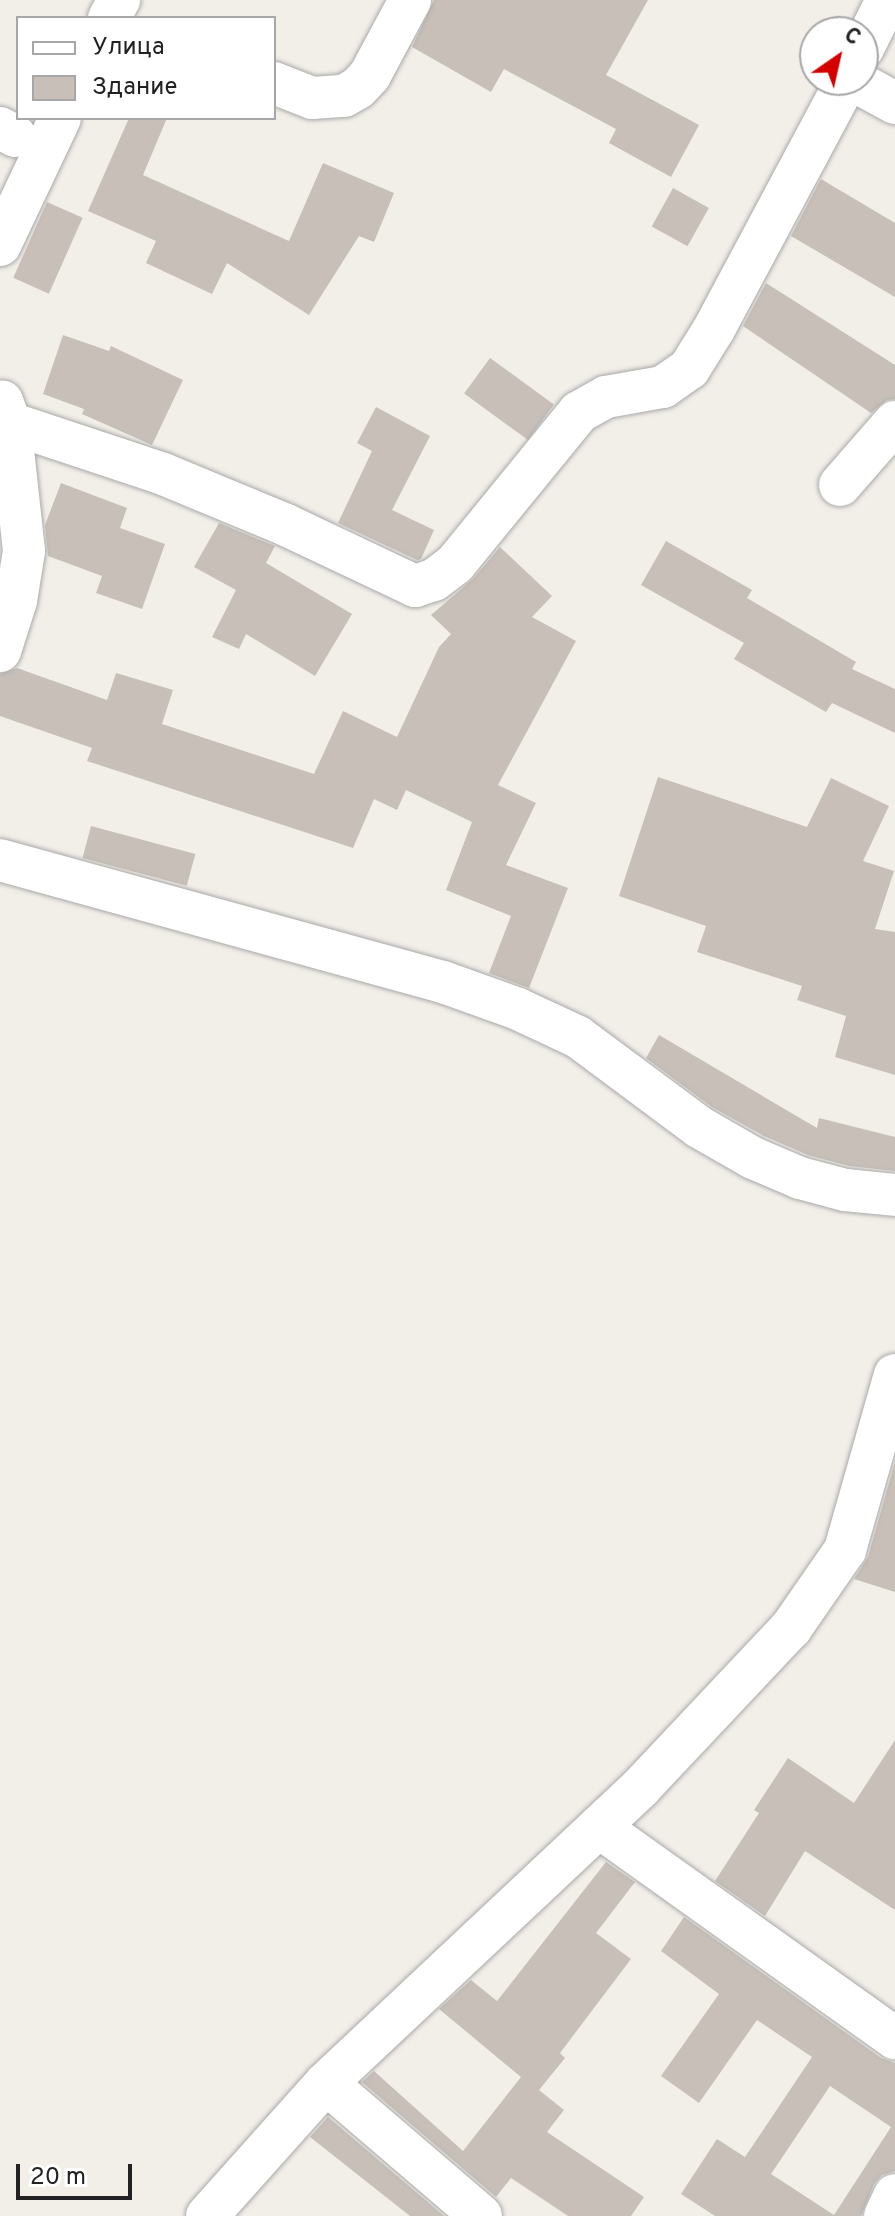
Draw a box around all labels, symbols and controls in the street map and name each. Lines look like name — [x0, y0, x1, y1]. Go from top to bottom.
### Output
legend — [16, 16, 276, 120]
north arrow — [799, 16, 879, 96]
text: С — [838, 22, 865, 52]
text: Улица — [92, 33, 165, 63]
text: Здание — [92, 73, 178, 103]
scale bar — [20, 2148, 136, 2198]
text: 20 m — [30, 2163, 86, 2193]

